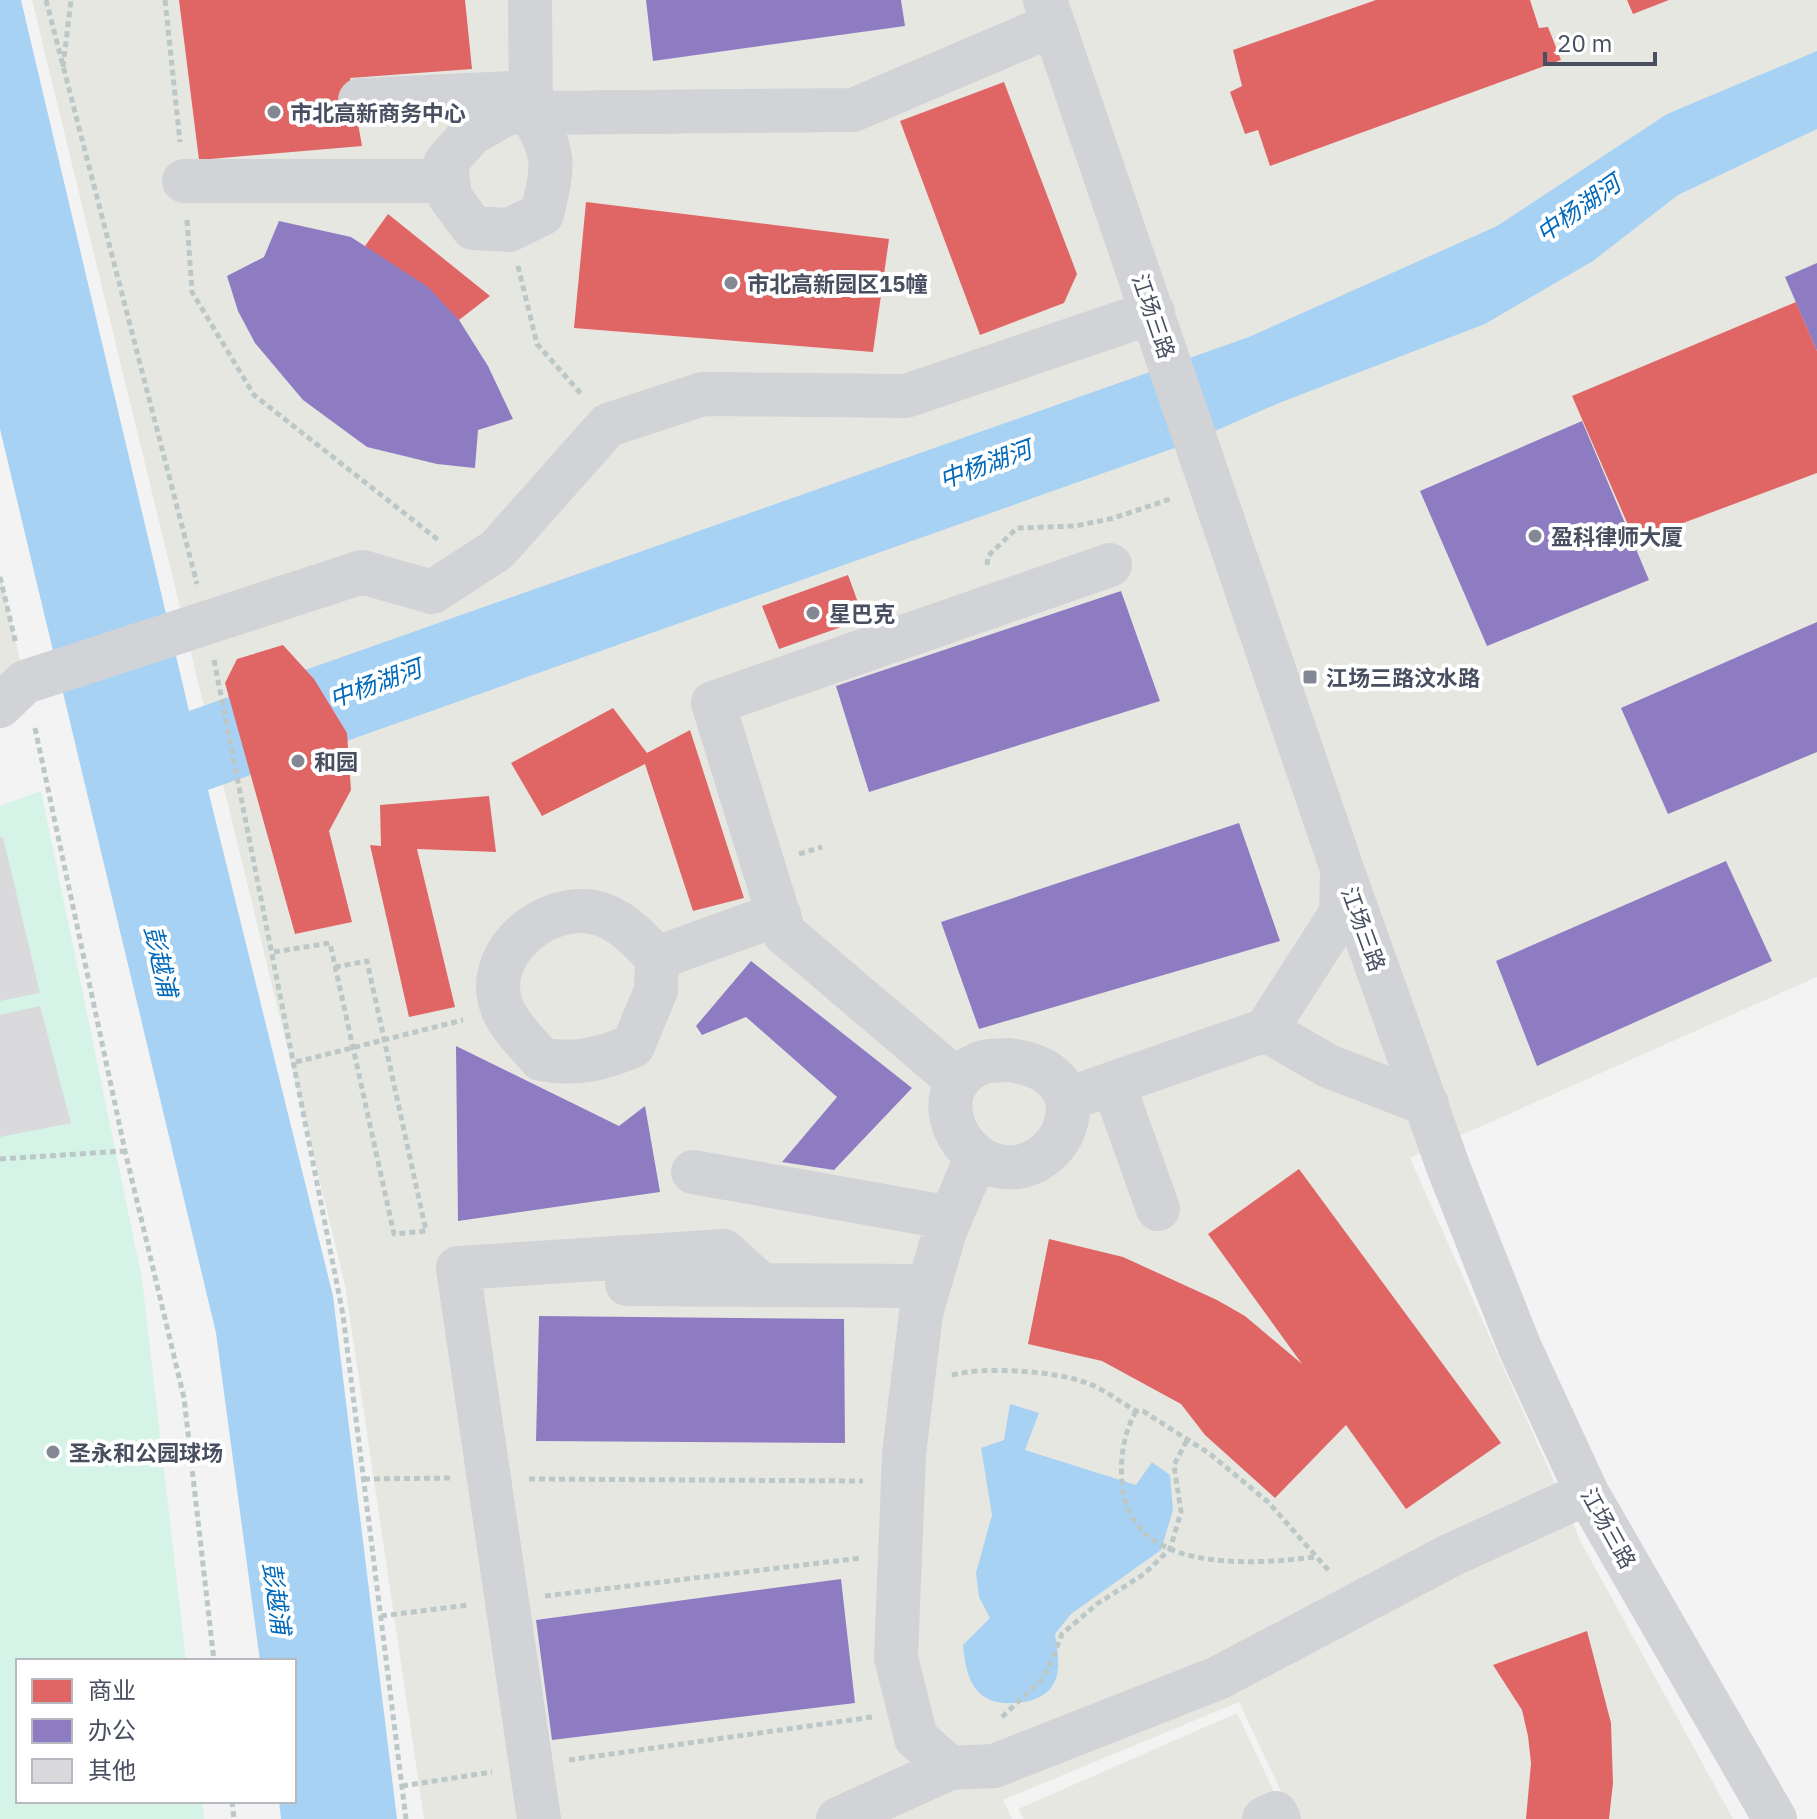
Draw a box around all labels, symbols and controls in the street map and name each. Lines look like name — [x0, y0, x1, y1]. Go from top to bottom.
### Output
scale bar — [1545, 16, 1655, 66]
text: 20 m — [1557, 27, 1612, 59]
place label: 市北高新商务中心 — [290, 98, 466, 127]
marker: 市北高新商务中心 — [265, 103, 283, 121]
water label: 中杨湖河 — [1530, 165, 1630, 249]
place label: 市北高新园区15幢 — [747, 269, 927, 298]
street label: 江场三路 — [1126, 270, 1182, 362]
marker: 市北高新园区15幢 — [722, 274, 740, 292]
water label: 中杨湖河 — [934, 431, 1039, 495]
place label: 盈科律师大厦 — [1551, 522, 1683, 551]
marker: 盈科律师大厦 — [1526, 527, 1544, 545]
place label: 星巴克 — [829, 599, 895, 628]
marker: 星巴克 — [804, 604, 822, 622]
water label: 中杨湖河 — [324, 650, 429, 714]
place label: 江场三路汶水路 — [1326, 663, 1480, 692]
marker: 江场三路汶水路 — [1301, 668, 1319, 686]
place label: 和园 — [314, 747, 358, 776]
marker: 和园 — [289, 752, 307, 770]
street label: 江场三路 — [1335, 883, 1393, 975]
water label: 彭越浦 — [137, 922, 186, 1004]
place label: 圣永和公园球场 — [69, 1438, 223, 1467]
marker: 圣永和公园球场 — [44, 1443, 62, 1461]
street label: 江场三路 — [1575, 1482, 1643, 1574]
water label: 彭越浦 — [256, 1560, 298, 1640]
legend — [16, 1659, 296, 1803]
text: 商业 — [88, 1674, 136, 1706]
text: 办公 — [88, 1714, 136, 1746]
text: 其他 — [88, 1754, 136, 1786]

